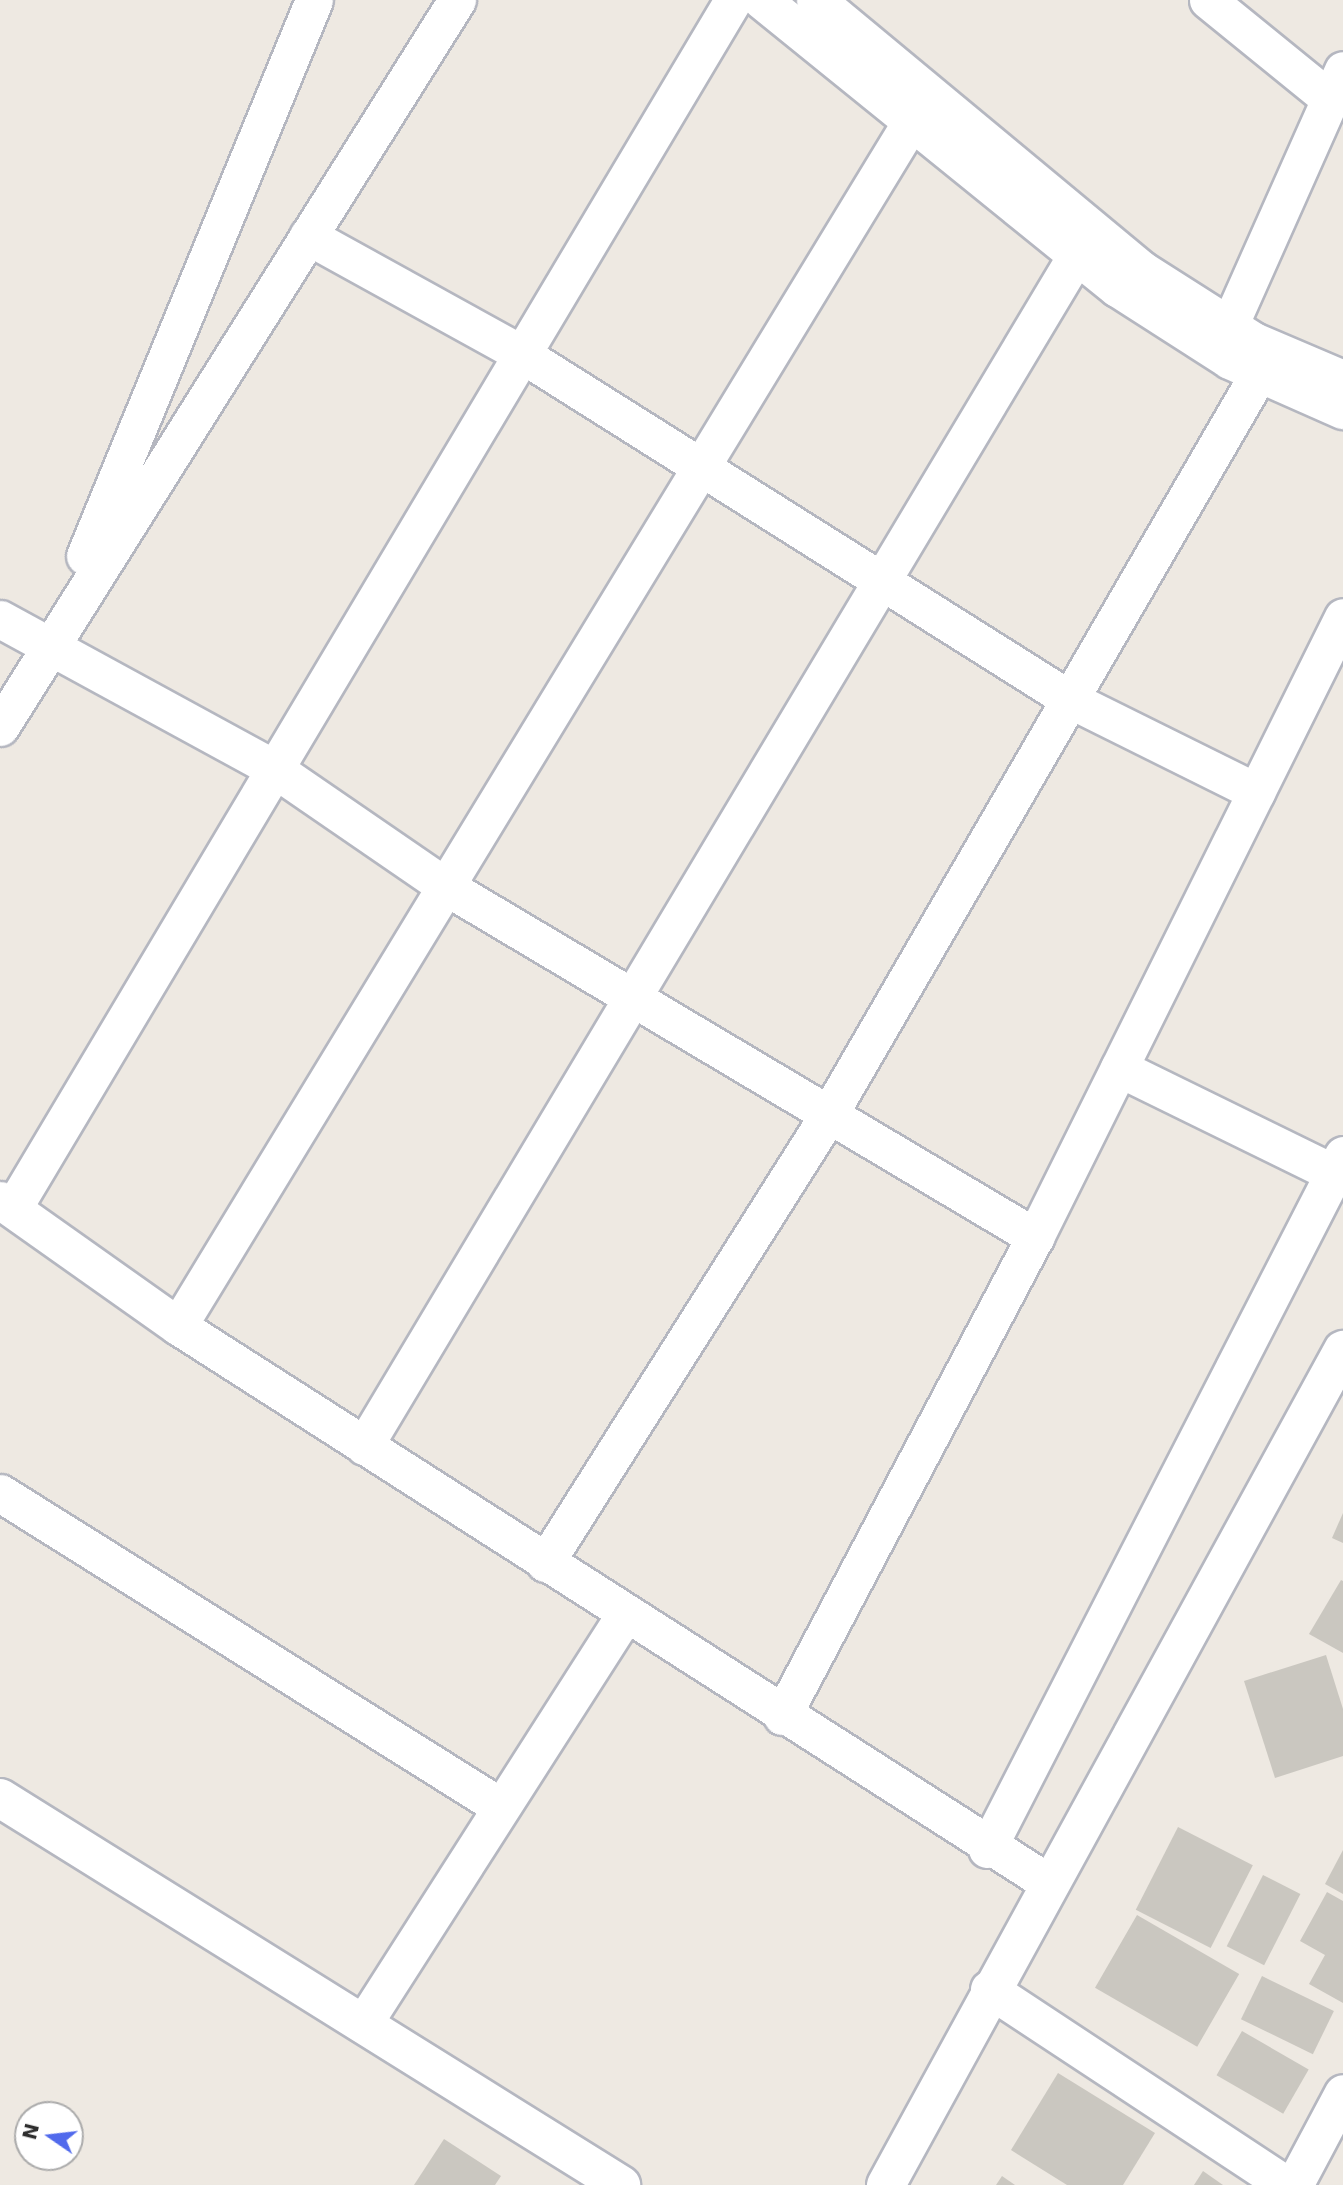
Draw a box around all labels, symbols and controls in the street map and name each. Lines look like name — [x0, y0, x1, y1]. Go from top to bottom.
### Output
north arrow — [14, 2101, 84, 2171]
text: N — [18, 2121, 43, 2142]

